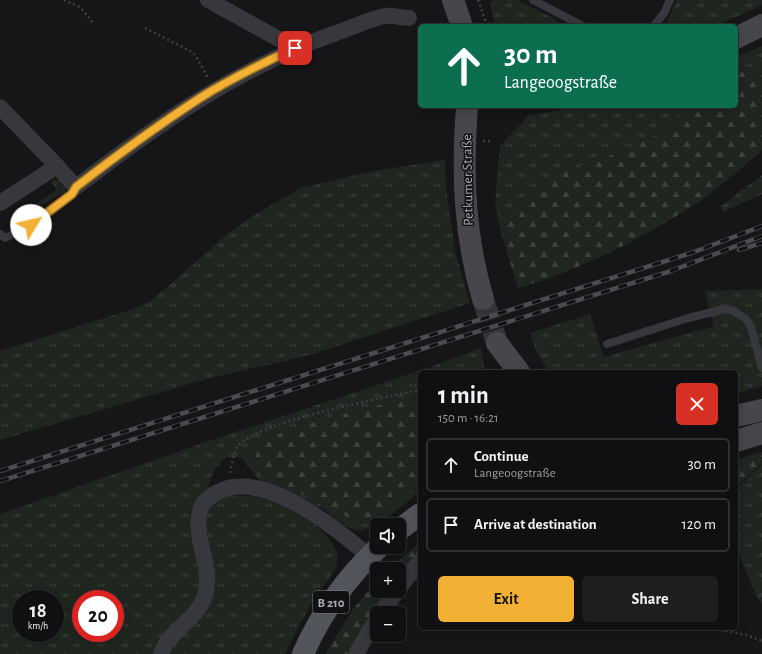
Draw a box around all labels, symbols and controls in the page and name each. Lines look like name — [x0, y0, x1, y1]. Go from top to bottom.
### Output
pin — [278, 31, 312, 65]
icon: arrive — [284, 37, 306, 59]
icon: ahead — [438, 40, 490, 92]
text: 30 m — [504, 41, 557, 69]
text: Langeoogstraße — [504, 74, 617, 92]
street label: Petkumer Straße — [460, 134, 476, 226]
position arrow — [10, 204, 52, 246]
button: close — [676, 383, 718, 425]
text: 1 min — [438, 384, 489, 408]
text: 150 m · 16:21 — [438, 412, 499, 425]
text: Continue — [474, 449, 529, 464]
icon: ahead — [440, 454, 462, 476]
text: 30 m — [687, 457, 716, 472]
text: Langeoogstraße — [474, 467, 556, 480]
icon: arrive — [440, 514, 462, 536]
text: Arrive at destination — [474, 517, 597, 532]
text: 120 m — [682, 517, 716, 532]
map controls — [370, 518, 406, 642]
button: sound — [370, 518, 406, 554]
button: + — [370, 562, 406, 598]
button: Exit — [438, 576, 574, 622]
button: Share — [582, 576, 718, 622]
speed limit sign: 20 — [72, 590, 124, 642]
road number: B 210 — [313, 591, 349, 613]
text: 18 — [29, 601, 47, 621]
button: − — [370, 606, 406, 642]
text: km/h — [28, 621, 48, 631]

